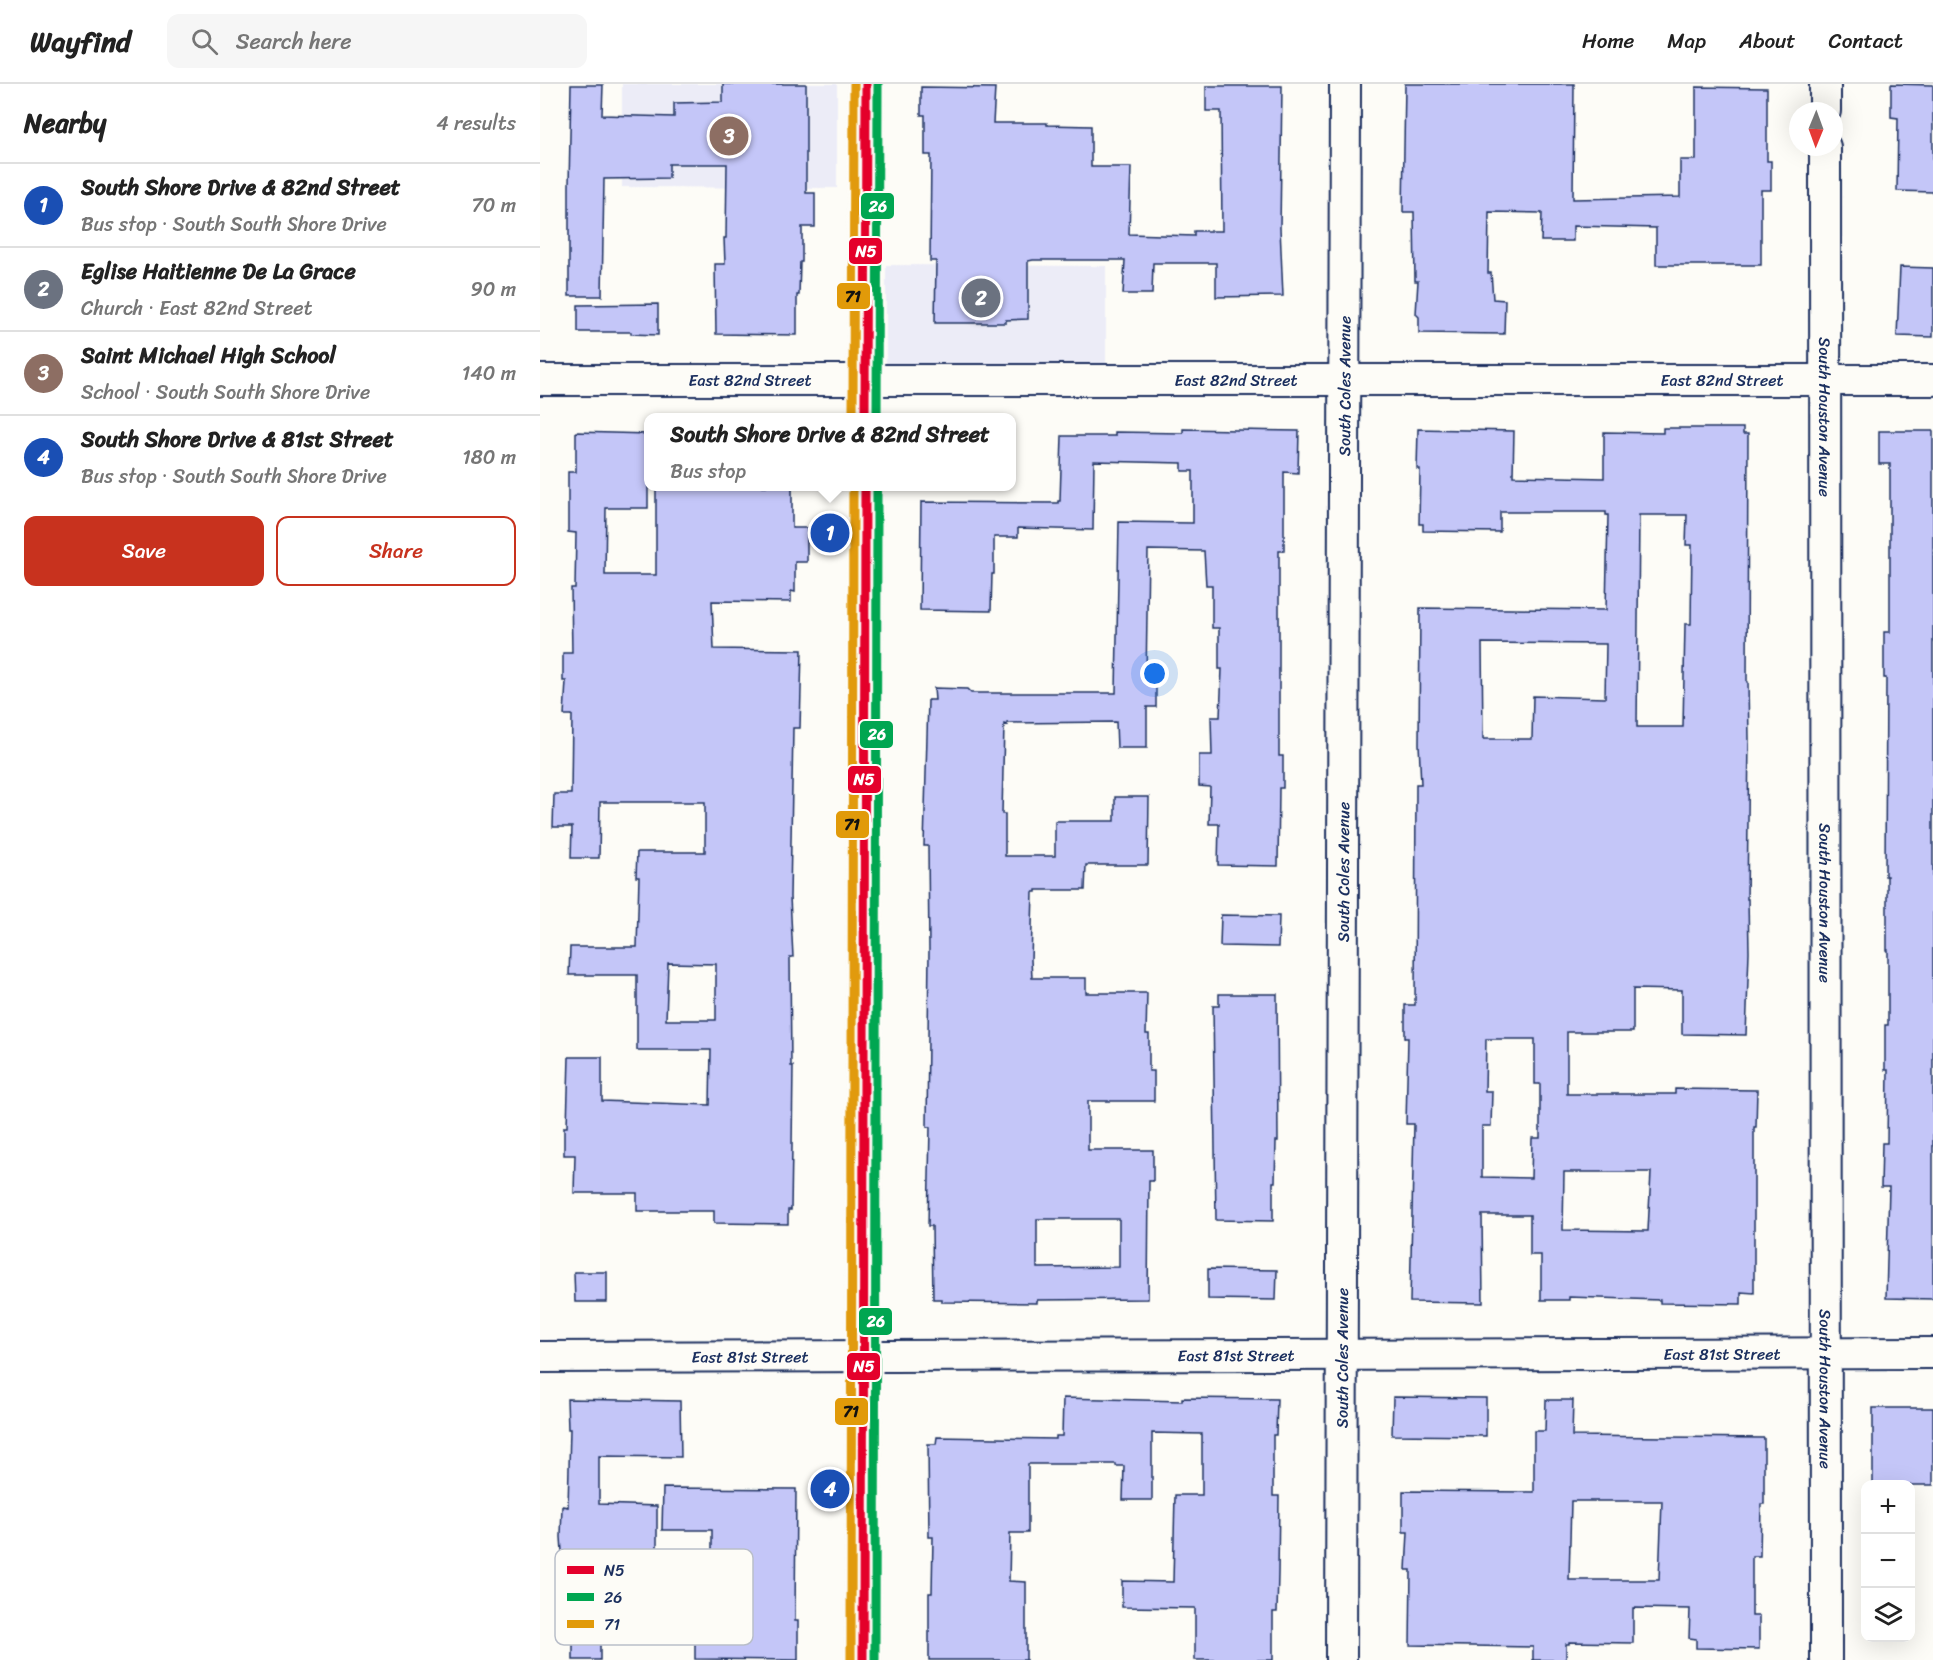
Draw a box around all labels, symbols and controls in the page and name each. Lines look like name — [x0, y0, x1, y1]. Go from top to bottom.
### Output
search box — [167, 14, 587, 68]
text: Wayfind — [30, 17, 131, 66]
text: Search here — [236, 22, 352, 61]
text: Home — [1582, 22, 1634, 60]
text: Map — [1667, 22, 1706, 60]
text: About — [1739, 22, 1796, 60]
text: Contact — [1829, 22, 1903, 60]
icon: search — [188, 25, 221, 58]
text: Nearby — [24, 100, 106, 146]
north arrow — [1789, 102, 1843, 156]
text: 4 results — [436, 106, 516, 141]
pin: 3 — [710, 113, 748, 158]
text: South Shore Drive & 82nd Street — [81, 168, 400, 207]
text: 1 — [39, 188, 48, 223]
text: 70 m — [471, 188, 516, 223]
line badge: 26 — [860, 192, 895, 220]
text: 26 — [868, 192, 887, 221]
text: Bus stop · South South Shore Drive — [81, 207, 387, 242]
line badge: N5 — [848, 237, 883, 265]
text: N5 — [855, 237, 877, 266]
text: Eglise Haitienne De La Grace — [81, 252, 356, 291]
text: 2 — [38, 272, 49, 307]
text: 90 m — [471, 272, 516, 307]
pin: 2 — [962, 276, 1000, 320]
line badge: 71 — [836, 282, 871, 310]
text: 71 — [845, 282, 861, 311]
text: Church · East 82nd Street — [81, 291, 312, 326]
street label: South Coles Avenue — [1330, 316, 1359, 456]
text: Saint Michael High School — [81, 336, 336, 375]
street label: South Houston Avenue — [1811, 337, 1840, 497]
text: 3 — [38, 356, 49, 391]
text: 140 m — [462, 356, 516, 391]
street label: East 82nd Street — [689, 366, 811, 395]
street label: East 82nd Street — [1175, 366, 1297, 395]
street label: East 82nd Street — [1661, 366, 1783, 395]
text: School · South South Shore Drive — [81, 375, 370, 410]
popup — [644, 413, 1016, 491]
text: South Shore Drive & 82nd Street — [670, 415, 990, 454]
text: South Shore Drive & 81st Street — [81, 420, 394, 459]
text: 4 — [37, 440, 50, 475]
text: 180 m — [462, 440, 516, 475]
text: Bus stop — [670, 454, 746, 489]
text: Bus stop · South South Shore Drive — [81, 459, 387, 494]
pin: 1 — [810, 510, 850, 556]
button: Save — [24, 516, 264, 586]
button: Share — [276, 516, 516, 586]
your location — [1140, 659, 1169, 688]
line badge: 26 — [859, 720, 894, 749]
text: 26 — [867, 720, 886, 749]
line badge: N5 — [847, 765, 882, 794]
text: N5 — [853, 765, 875, 794]
street label: South Coles Avenue — [1328, 802, 1358, 942]
line badge: 71 — [835, 810, 870, 839]
text: 71 — [844, 810, 860, 839]
street label: South Houston Avenue — [1811, 823, 1840, 983]
street label: South Coles Avenue — [1327, 1288, 1356, 1428]
line badge: 26 — [858, 1307, 893, 1336]
text: 26 — [866, 1307, 885, 1336]
street label: South Houston Avenue — [1811, 1309, 1840, 1469]
street label: East 81st Street — [1664, 1339, 1780, 1368]
street label: East 81st Street — [1178, 1340, 1294, 1370]
street label: East 81st Street — [692, 1342, 808, 1371]
line badge: N5 — [846, 1352, 881, 1381]
text: N5 — [853, 1352, 875, 1381]
line badge: 71 — [834, 1397, 869, 1426]
text: 71 — [843, 1397, 859, 1426]
pin: 4 — [810, 1466, 850, 1512]
map controls — [1861, 1480, 1915, 1642]
button: + — [1861, 1480, 1915, 1534]
button: − — [1861, 1534, 1915, 1588]
legend — [555, 1549, 753, 1645]
text: N5 — [604, 1556, 625, 1585]
text: 26 — [604, 1583, 622, 1612]
button: layers — [1861, 1588, 1915, 1642]
text: 71 — [604, 1610, 620, 1639]

